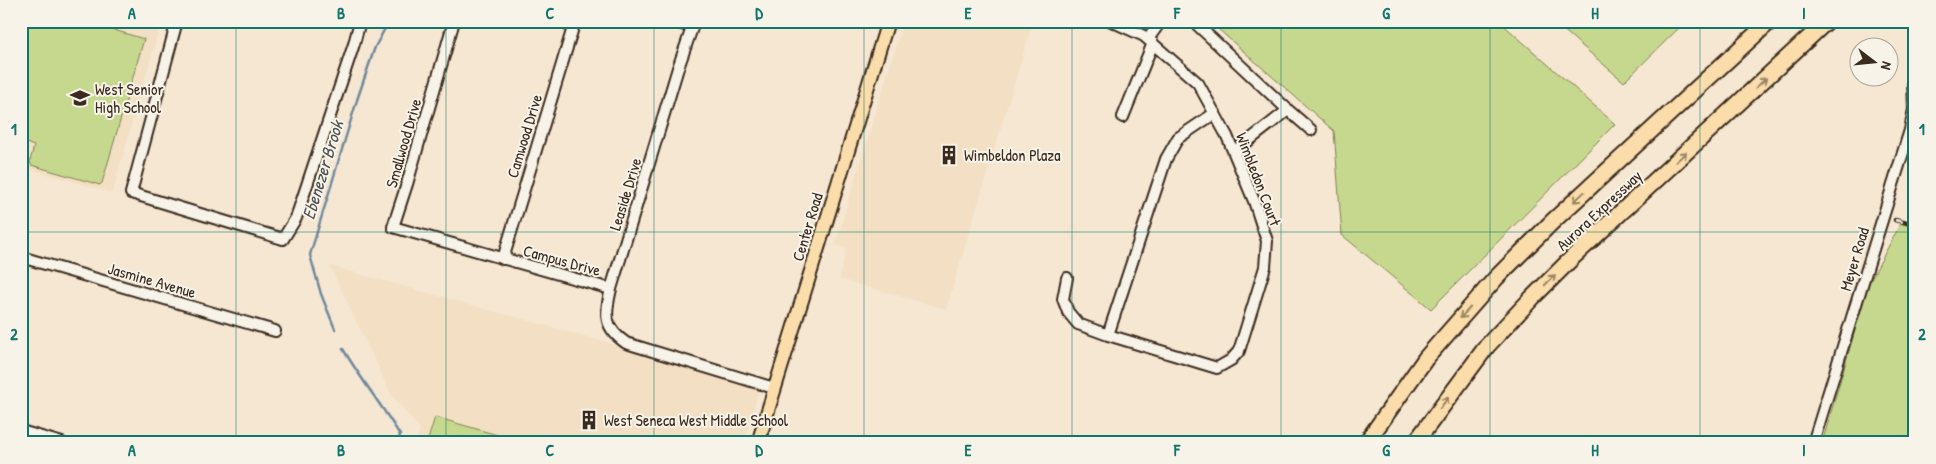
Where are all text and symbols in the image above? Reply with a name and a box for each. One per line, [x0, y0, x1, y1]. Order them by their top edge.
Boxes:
text: A [128, 2, 136, 24]
text: B [337, 2, 345, 24]
text: C [546, 2, 555, 24]
text: D [755, 2, 763, 24]
text: E [964, 2, 972, 24]
text: F [1173, 2, 1181, 24]
text: G [1382, 2, 1390, 24]
text: H [1591, 2, 1599, 24]
text: I [1802, 2, 1806, 24]
north arrow [1848, 38, 1898, 88]
text: N [1877, 60, 1897, 72]
one-way arrow [1755, 77, 1768, 89]
place label: West Senior High School [95, 78, 164, 118]
school or university icon: West Senior High School [69, 87, 91, 109]
street label: Camwood Drive [501, 91, 547, 180]
street label: Smallwood Drive [380, 95, 426, 190]
water label: Ebenezer Brook [296, 116, 350, 222]
text: 1 [11, 118, 17, 140]
text: 1 [1919, 118, 1925, 140]
street label: Wimbledon Court [1231, 129, 1287, 229]
building icon: Wimbeldon Plaza [938, 144, 960, 166]
place label: Wimbeldon Plaza [964, 144, 1060, 166]
one-way arrow [1675, 151, 1688, 163]
street label: Leaside Drive [604, 154, 647, 233]
street label: Aurora Expressway [1552, 165, 1647, 255]
street label: Center Road [786, 190, 828, 264]
one-way arrow [1573, 191, 1585, 203]
street label: Meyer Road [1834, 225, 1874, 293]
street label: Campus Drive [521, 239, 604, 281]
street label: Jasmine Avenue [105, 257, 199, 303]
one-way arrow [1543, 274, 1556, 286]
one-way arrow [1459, 306, 1471, 319]
text: 2 [10, 323, 18, 345]
text: 2 [1918, 323, 1926, 345]
one-way arrow [1439, 396, 1449, 410]
building icon: West Seneca West Middle School [578, 409, 600, 431]
place label: West Seneca West Middle School [604, 409, 789, 431]
text: A [128, 439, 136, 461]
text: B [337, 439, 345, 461]
text: C [546, 439, 555, 461]
text: D [755, 439, 763, 461]
text: E [964, 439, 972, 461]
text: F [1173, 439, 1181, 461]
text: G [1382, 439, 1390, 461]
text: H [1591, 439, 1599, 461]
text: I [1802, 439, 1806, 461]

